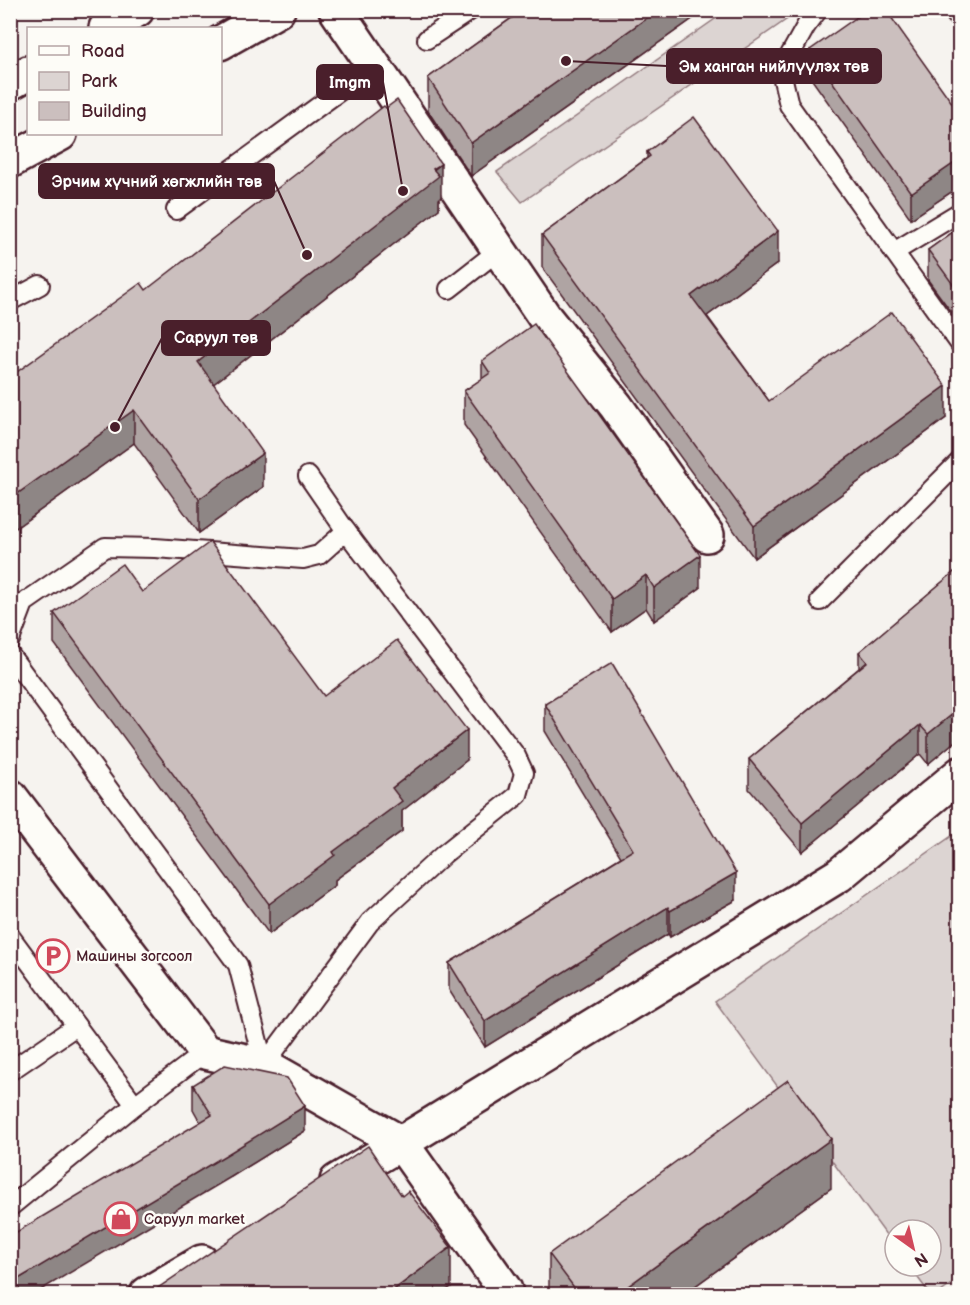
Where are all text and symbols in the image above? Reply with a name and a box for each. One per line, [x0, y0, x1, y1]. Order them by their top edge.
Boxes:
legend [27, 27, 222, 135]
text: Road [81, 41, 125, 62]
callout: Эм ханган нийлүүлэх төв [667, 49, 881, 83]
text: Эм ханган нийлүүлэх төв [679, 58, 869, 77]
callout: Imgm [317, 65, 383, 99]
text: Park [81, 71, 117, 92]
text: Imgm [329, 74, 371, 93]
text: Building [81, 101, 147, 122]
callout: Эрчим хүчний хөгжлийн төв [39, 164, 274, 198]
text: Эрчим хүчний хөгжлийн төв [52, 173, 263, 192]
callout: Саруул төв [162, 321, 270, 355]
text: Саруул төв [174, 329, 258, 348]
parking icon: Машины зогсоол [35, 938, 71, 974]
place label: Машины зогсоол [76, 947, 193, 966]
shop icon: Саруул market [103, 1201, 139, 1237]
place label: Саруул market [144, 1210, 245, 1229]
north arrow [883, 1218, 943, 1278]
text: N [910, 1248, 931, 1270]

